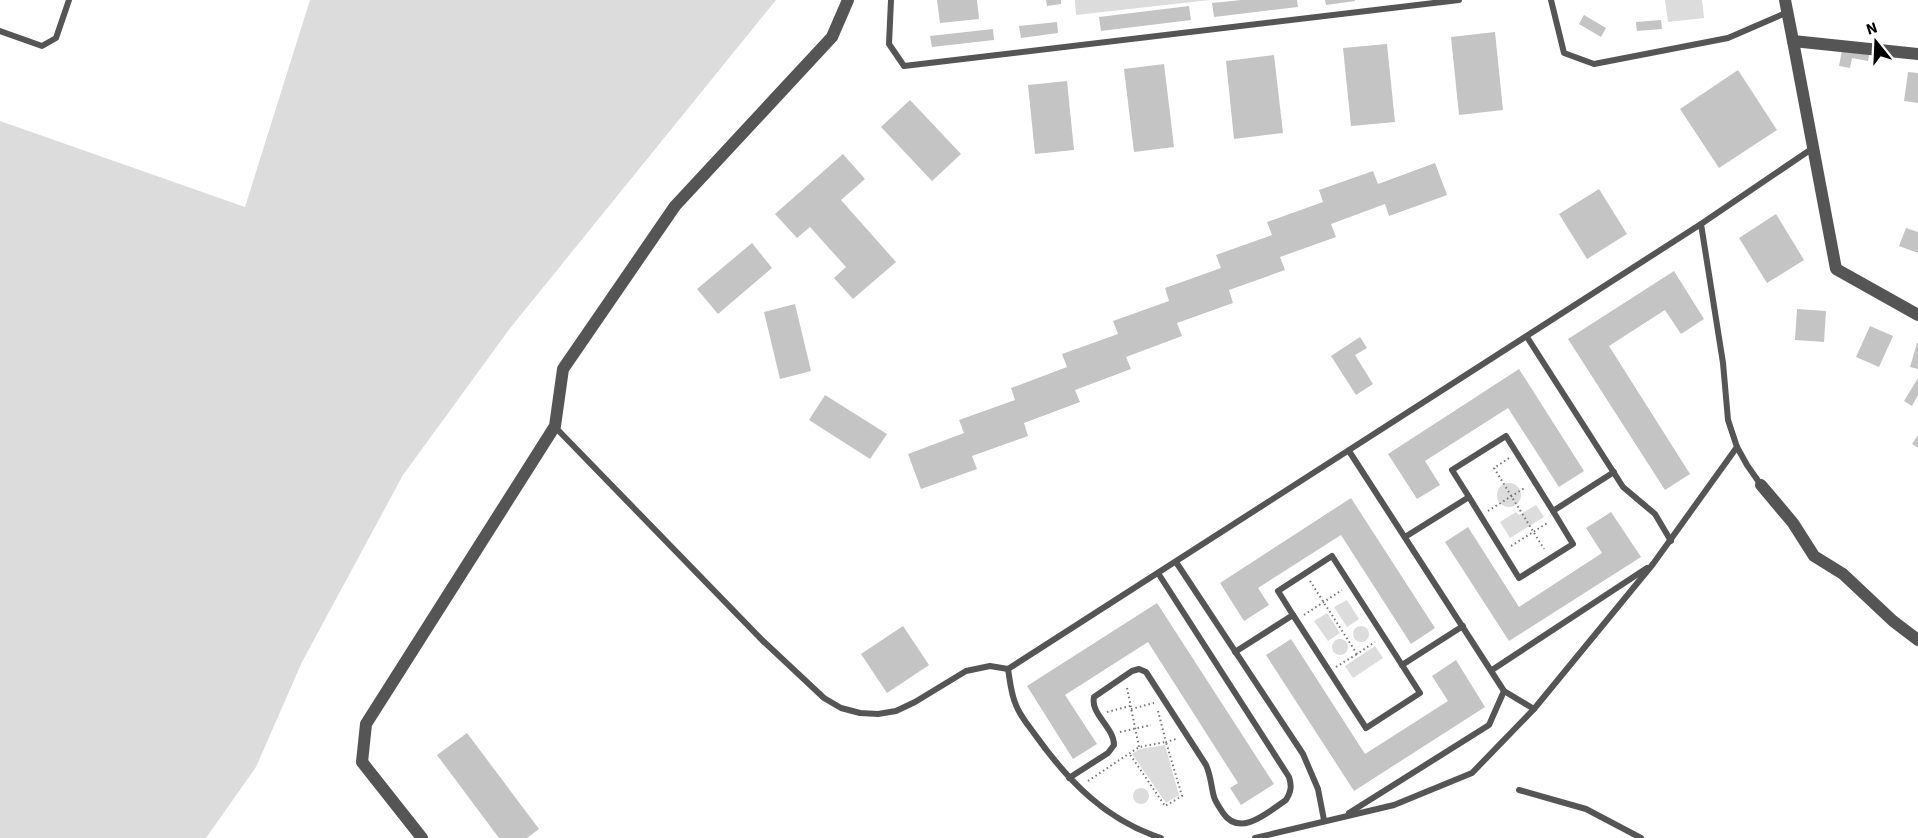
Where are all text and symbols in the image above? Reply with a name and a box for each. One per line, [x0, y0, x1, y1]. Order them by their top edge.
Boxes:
north arrow [1846, 12, 1906, 72]
text: N [1863, 17, 1880, 41]

